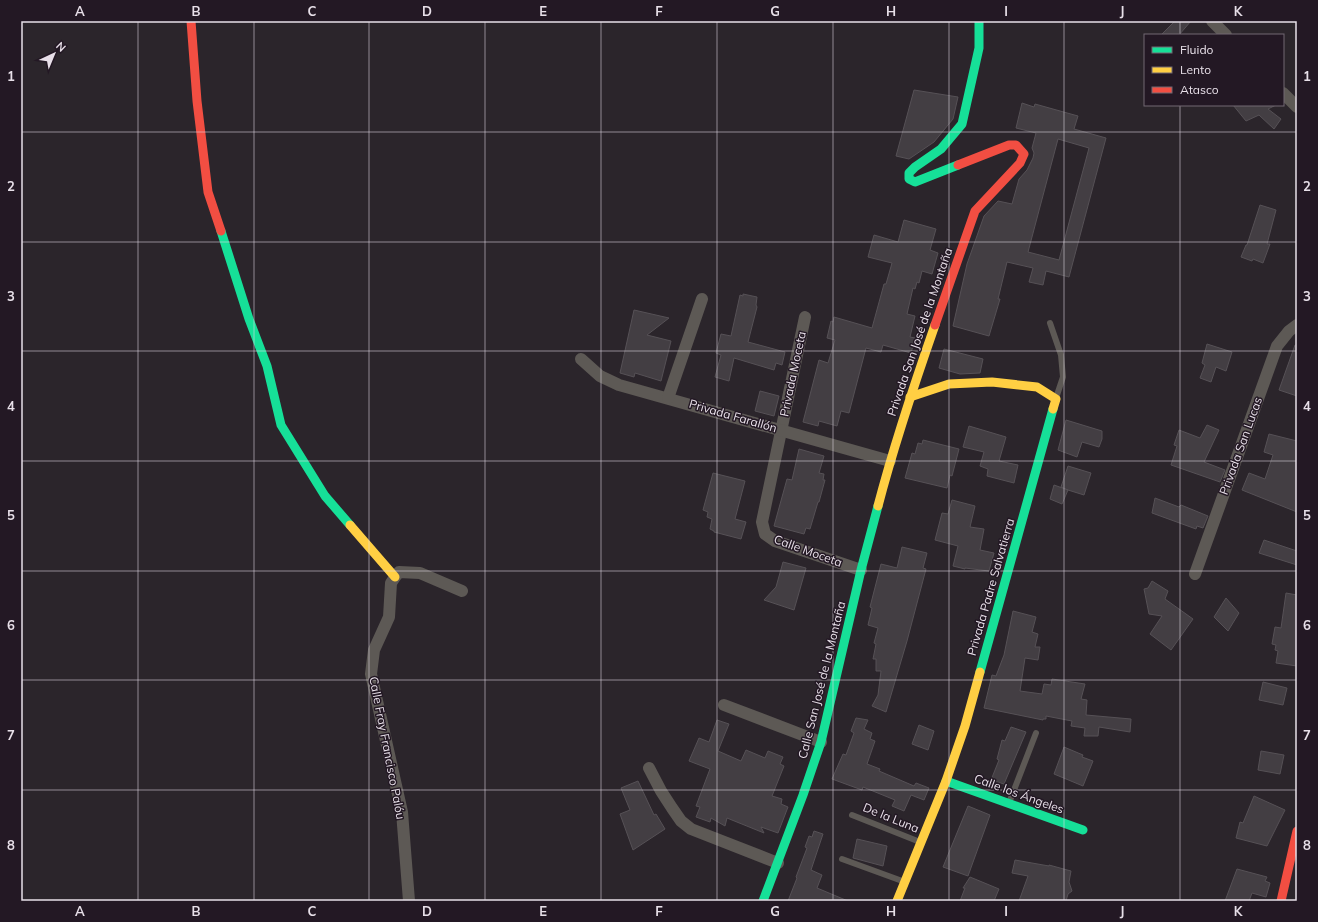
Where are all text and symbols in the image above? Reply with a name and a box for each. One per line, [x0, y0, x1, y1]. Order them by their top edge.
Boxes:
text: A [75, 3, 85, 19]
text: B [192, 3, 201, 19]
text: C [308, 3, 317, 19]
text: D [422, 3, 432, 19]
text: E [539, 3, 547, 19]
text: F [655, 3, 663, 19]
text: G [770, 3, 780, 19]
text: H [886, 3, 896, 19]
text: I [1004, 3, 1008, 19]
text: J [1120, 3, 1124, 19]
text: K [1234, 3, 1244, 19]
north arrow [34, 34, 74, 74]
legend [1144, 34, 1284, 106]
text: N [53, 39, 69, 55]
text: Fluido [1180, 42, 1214, 57]
text: Lento [1180, 62, 1211, 77]
text: 1 [7, 68, 15, 84]
text: 1 [1303, 68, 1311, 84]
text: Atasco [1180, 82, 1219, 97]
text: 2 [7, 178, 15, 194]
text: 2 [1303, 178, 1311, 194]
street label: Privada San José de la Montaña [884, 246, 955, 418]
text: 3 [7, 288, 15, 304]
text: 3 [1303, 288, 1311, 304]
street label: Privada Moceta [776, 330, 809, 418]
street label: Privada San Lucas [1216, 395, 1265, 497]
street label: Privada Farallón [687, 396, 779, 435]
text: 4 [7, 398, 15, 414]
text: 4 [1303, 398, 1311, 414]
text: 5 [7, 507, 15, 523]
text: 5 [1303, 507, 1311, 523]
street label: Privada Padre Salvatierra [964, 516, 1017, 657]
street label: Calle Moceta [772, 531, 844, 570]
street label: Calle San José de la Montaña [795, 600, 848, 760]
text: 6 [7, 617, 15, 633]
text: 6 [1303, 617, 1311, 633]
street label: Calle Fray Francisco Palóu [366, 675, 409, 821]
text: 7 [7, 727, 15, 743]
text: 7 [1303, 727, 1311, 743]
street label: Calle los Ángeles [972, 770, 1066, 817]
street label: De la Luna [861, 799, 922, 836]
text: 8 [7, 837, 15, 853]
text: 8 [1303, 837, 1311, 853]
text: A [75, 903, 85, 919]
text: B [192, 903, 201, 919]
text: C [308, 903, 317, 919]
text: D [422, 903, 432, 919]
text: E [539, 903, 547, 919]
text: F [655, 903, 663, 919]
text: G [770, 903, 780, 919]
text: H [886, 903, 896, 919]
text: I [1004, 903, 1008, 919]
text: J [1120, 903, 1124, 919]
text: K [1234, 903, 1244, 919]

